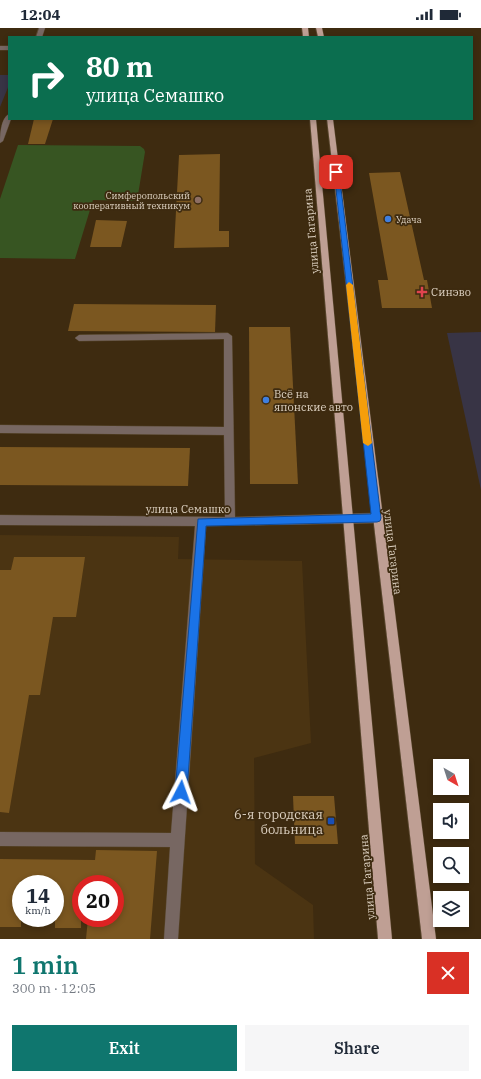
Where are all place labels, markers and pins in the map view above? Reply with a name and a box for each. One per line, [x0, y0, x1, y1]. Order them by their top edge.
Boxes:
pin [319, 155, 353, 189]
place label: Симферопольский кооперативный техникум [73, 190, 190, 211]
marker: Симферопольский кооперативный техникум [193, 195, 203, 205]
marker: Удача [383, 214, 393, 224]
place label: Удача [396, 214, 422, 225]
place label: Синэво [431, 285, 471, 299]
marker: Синэво [416, 286, 428, 298]
place label: Всё на японские авто [274, 387, 353, 414]
marker: Всё на японские авто [261, 395, 271, 405]
place label: 6-я городская больница [234, 806, 323, 838]
marker: 6-я городская больница [326, 816, 336, 826]

